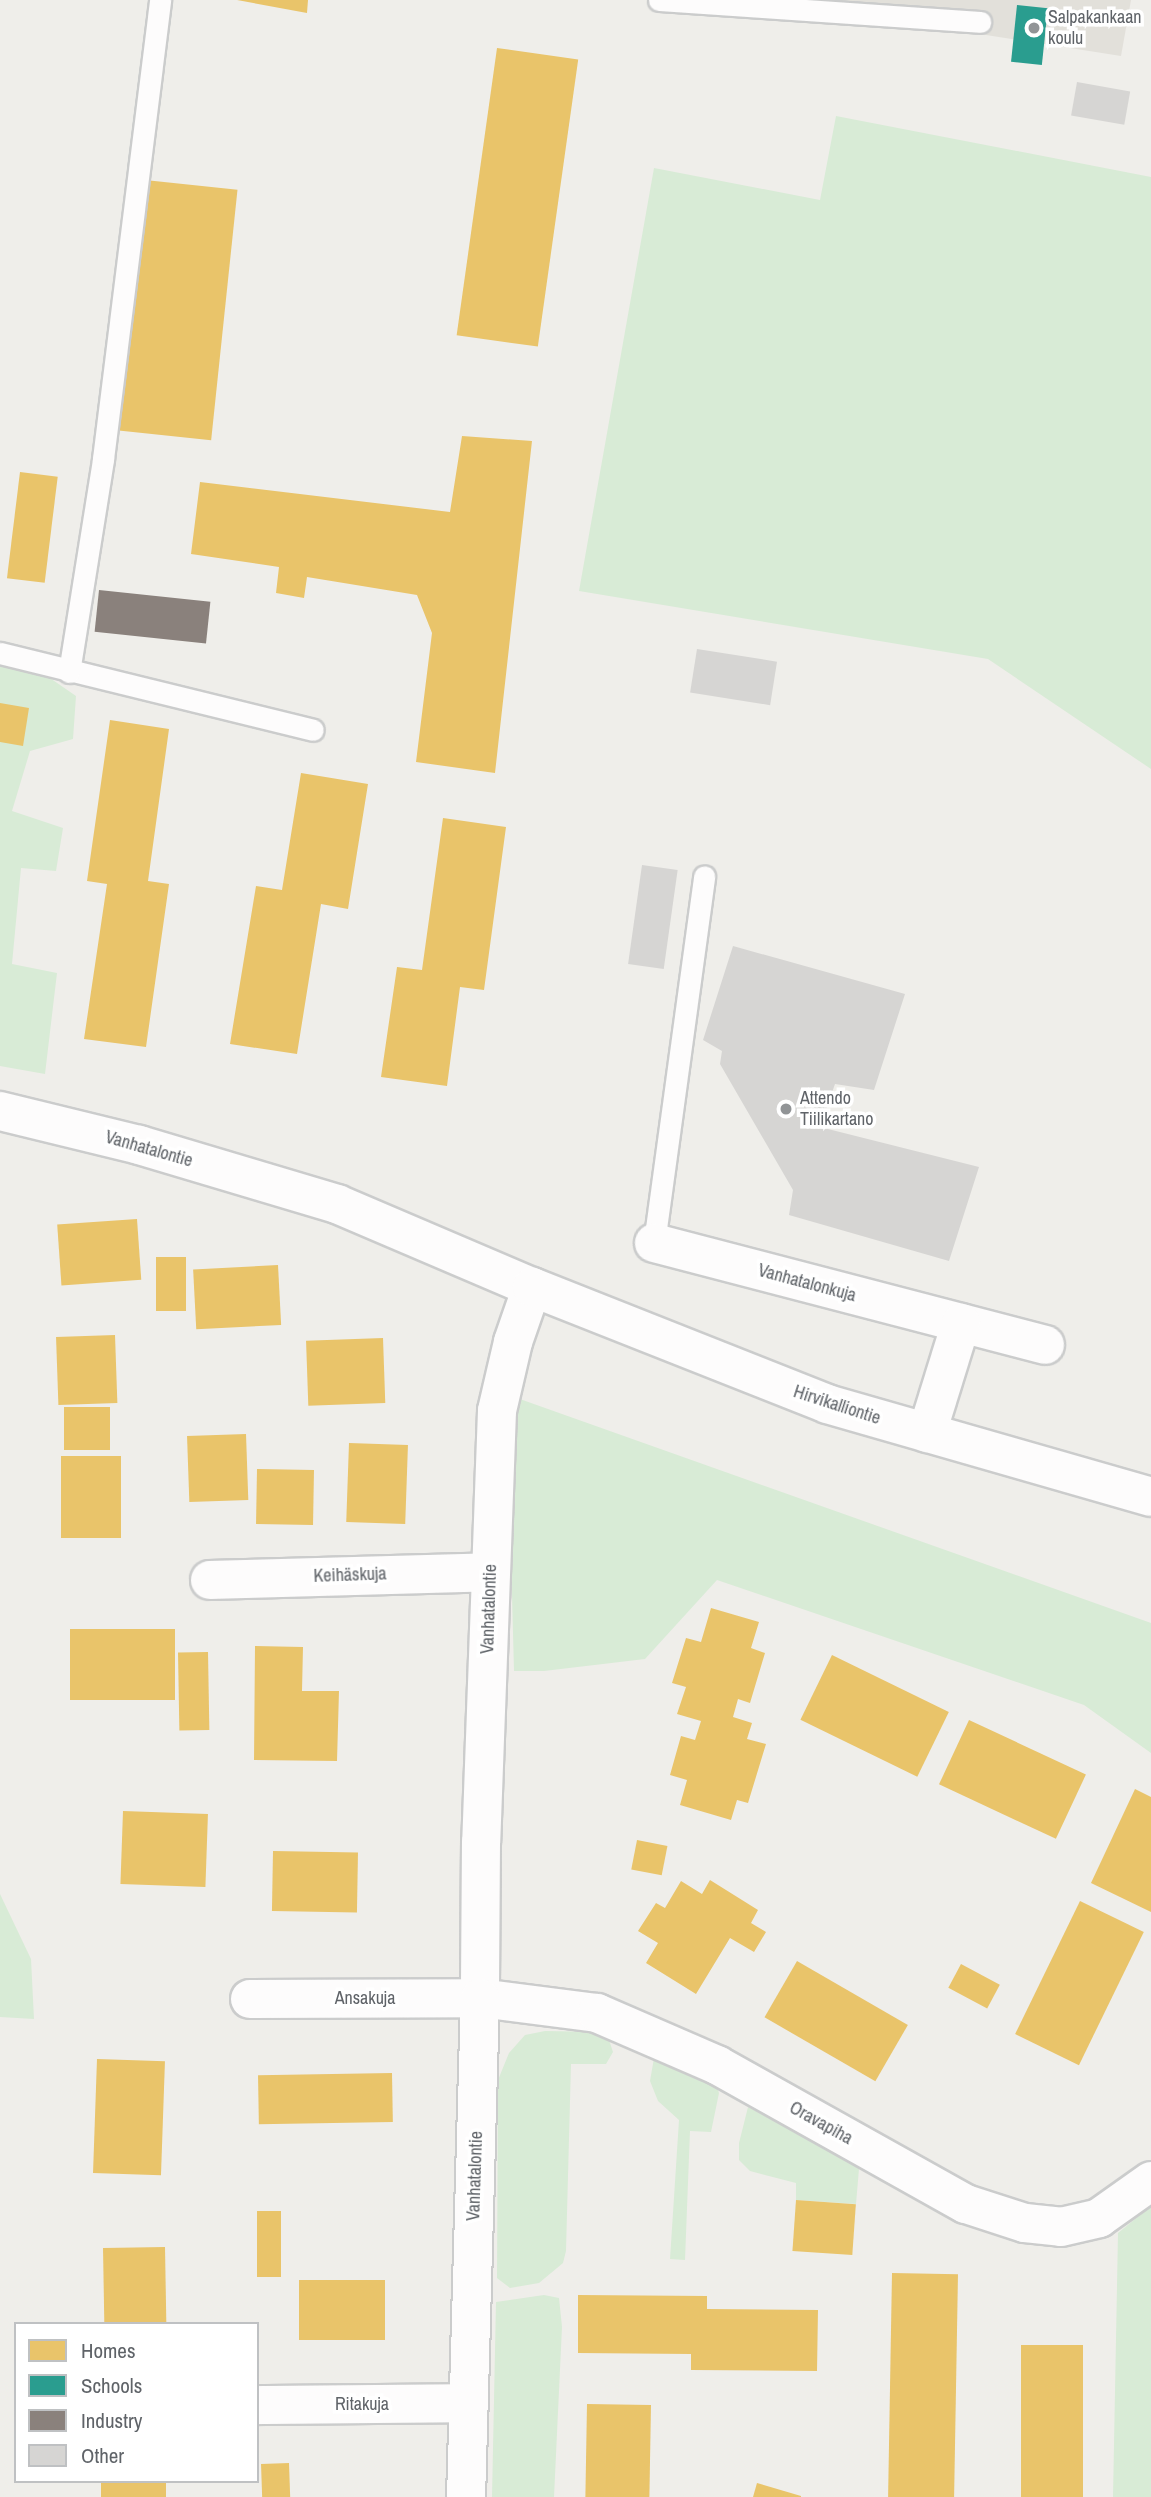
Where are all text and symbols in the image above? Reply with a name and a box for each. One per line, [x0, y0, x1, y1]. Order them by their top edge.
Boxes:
place label: Salpakankaan koulu [1048, 7, 1142, 50]
marker: Salpakankaan koulu [1026, 20, 1042, 36]
place label: Attendo Tiilikartano [800, 1088, 874, 1130]
marker: Attendo Tiilikartano [778, 1101, 794, 1117]
street label: Vanhatalontie [103, 1126, 195, 1172]
street label: Vanhatalonkuja [756, 1260, 858, 1306]
street label: Hirvikalliontie [791, 1381, 883, 1429]
street label: Keihäskuja [313, 1563, 387, 1587]
street label: Vanhatalontie [477, 1564, 501, 1654]
street label: Ansakuja [335, 1987, 395, 2009]
street label: Oravapiha [786, 2097, 856, 2149]
street label: Vanhatalontie [463, 2131, 487, 2221]
legend [14, 2322, 259, 2483]
text: Homes [81, 2336, 136, 2365]
text: Schools [81, 2371, 142, 2400]
street label: Ritakuja [335, 2393, 389, 2415]
text: Industry [81, 2406, 142, 2435]
text: Other [81, 2441, 124, 2470]

